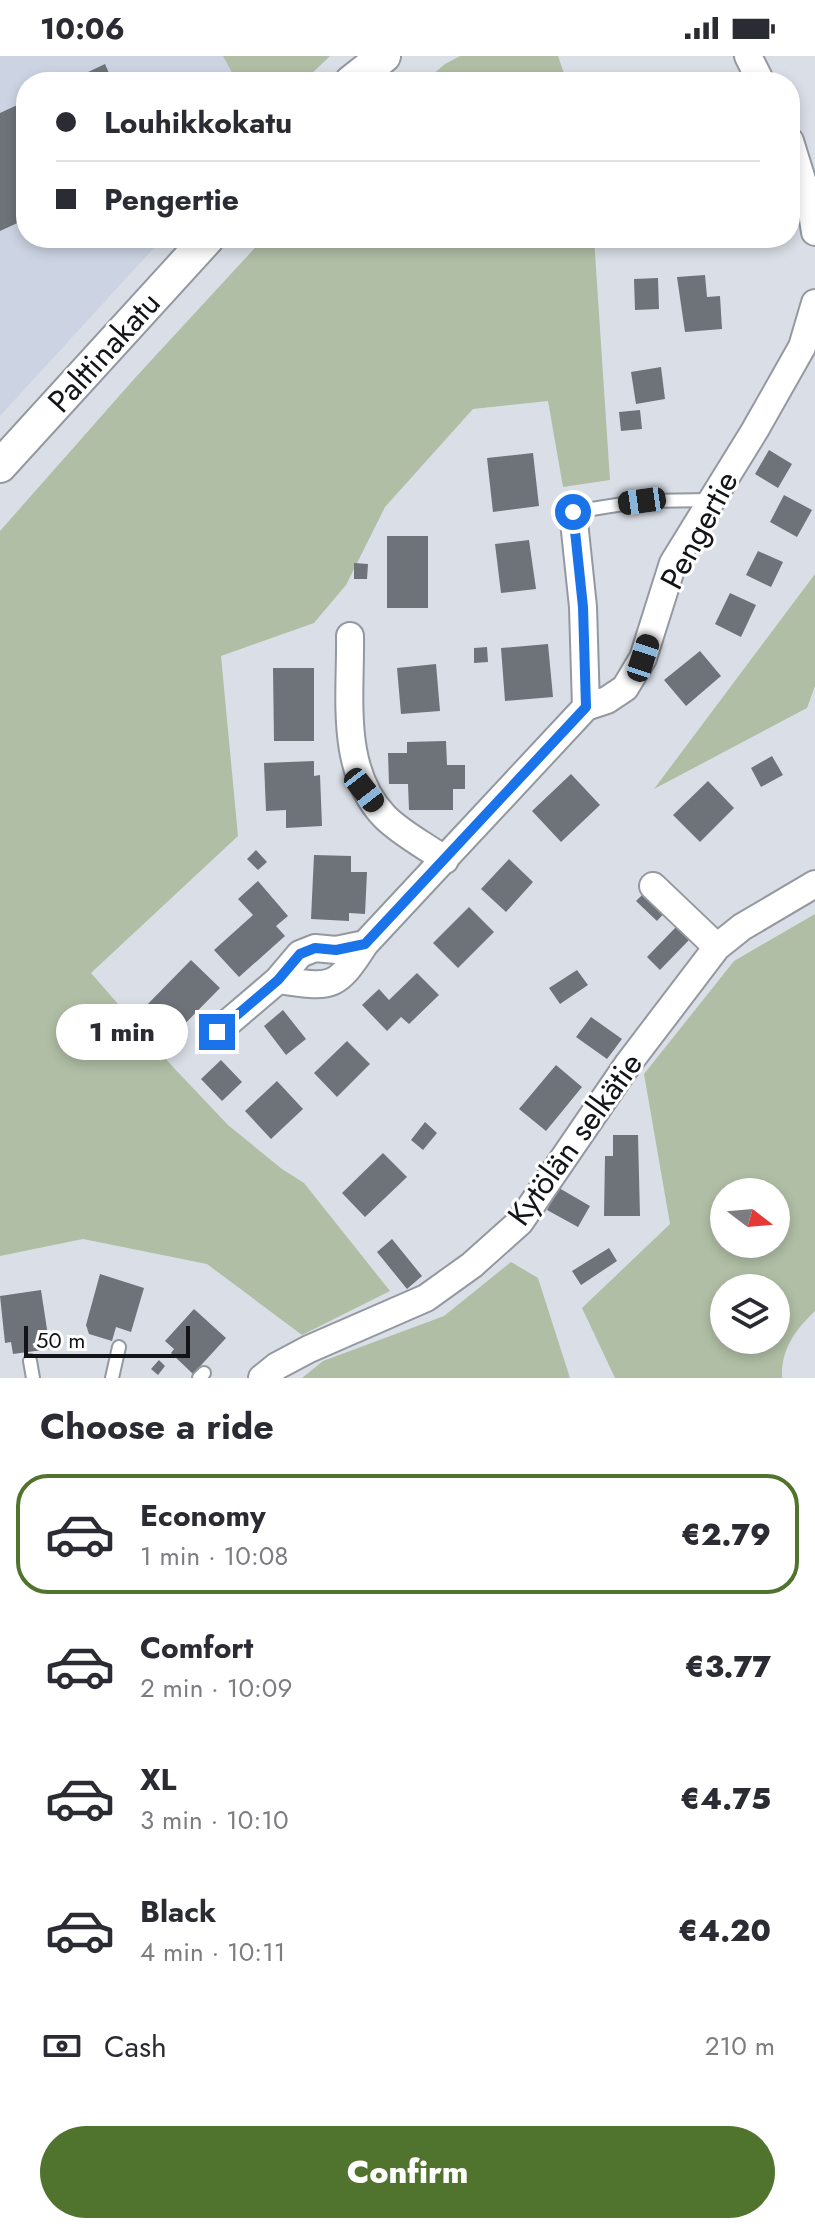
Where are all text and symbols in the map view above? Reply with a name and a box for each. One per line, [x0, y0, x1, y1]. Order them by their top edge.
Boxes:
text: 10:06 [40, 7, 125, 50]
text: Louhikkokatu [104, 101, 292, 144]
text: Pengertie [104, 178, 239, 221]
street label: Palttinakatu [37, 281, 171, 423]
street label: Pengertie [649, 463, 749, 597]
car [617, 486, 667, 516]
route start [555, 494, 591, 530]
car [624, 631, 662, 685]
car [340, 764, 388, 816]
callout: 1 min [57, 1004, 189, 1060]
text: 1 min [89, 1013, 155, 1051]
route end [199, 1014, 235, 1050]
street label: Kytölän selkätie [496, 1043, 654, 1235]
north arrow [710, 1178, 790, 1258]
map controls [710, 1178, 790, 1354]
button: layers [710, 1274, 790, 1354]
scale bar [24, 1322, 190, 1358]
text: 50 m [36, 1324, 85, 1356]
text: Choose a ride [40, 1400, 274, 1452]
text: Economy [140, 1494, 266, 1537]
icon: car [44, 1498, 116, 1570]
text: €2.79 [681, 1513, 771, 1556]
text: 1 min · 10:08 [140, 1537, 289, 1575]
text: Comfort [140, 1626, 253, 1669]
icon: car [44, 1630, 116, 1702]
text: €3.77 [684, 1645, 771, 1688]
text: 2 min · 10:09 [140, 1669, 292, 1707]
text: XL [140, 1758, 176, 1801]
icon: car [44, 1762, 116, 1834]
text: €4.75 [680, 1777, 771, 1820]
text: 3 min · 10:10 [140, 1801, 289, 1839]
text: Black [140, 1890, 216, 1933]
icon: car [44, 1894, 116, 1966]
text: €4.20 [678, 1909, 771, 1952]
text: 4 min · 10:11 [140, 1933, 286, 1971]
icon: cash [40, 2024, 84, 2068]
text: Cash [104, 2025, 167, 2068]
text: 210 m [705, 2027, 775, 2065]
button: Confirm [40, 2126, 775, 2218]

